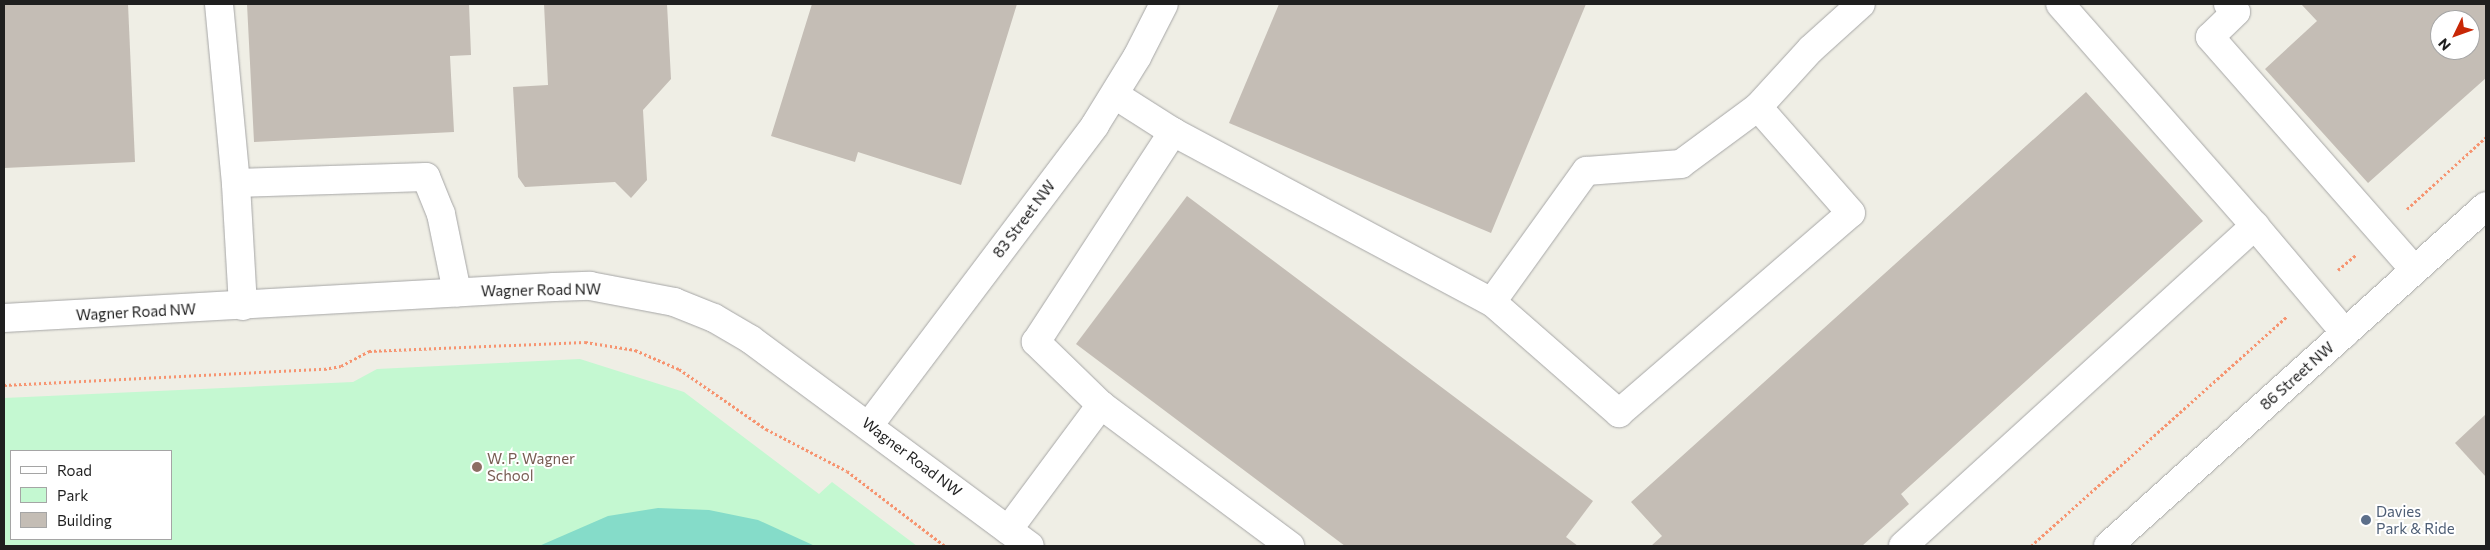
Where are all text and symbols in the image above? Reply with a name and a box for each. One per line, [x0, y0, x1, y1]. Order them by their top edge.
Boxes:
north arrow [2430, 10, 2480, 60]
text: N [2434, 35, 2454, 54]
street label: 83 Street NW [989, 177, 1059, 261]
street label: Wagner Road NW [481, 280, 601, 300]
street label: Wagner Road NW [75, 300, 197, 324]
street label: 86 Street NW [2256, 338, 2338, 414]
street label: Wagner Road NW [859, 414, 965, 500]
place label: W. P. Wagner School [487, 449, 575, 484]
legend [10, 450, 172, 540]
text: Road [57, 461, 92, 479]
marker: W. P. Wagner School [471, 461, 483, 473]
text: Park [57, 486, 88, 504]
place label: Davies Park & Ride [2376, 502, 2455, 537]
text: Building [57, 511, 112, 529]
marker: Davies Park & Ride [2360, 514, 2372, 526]

